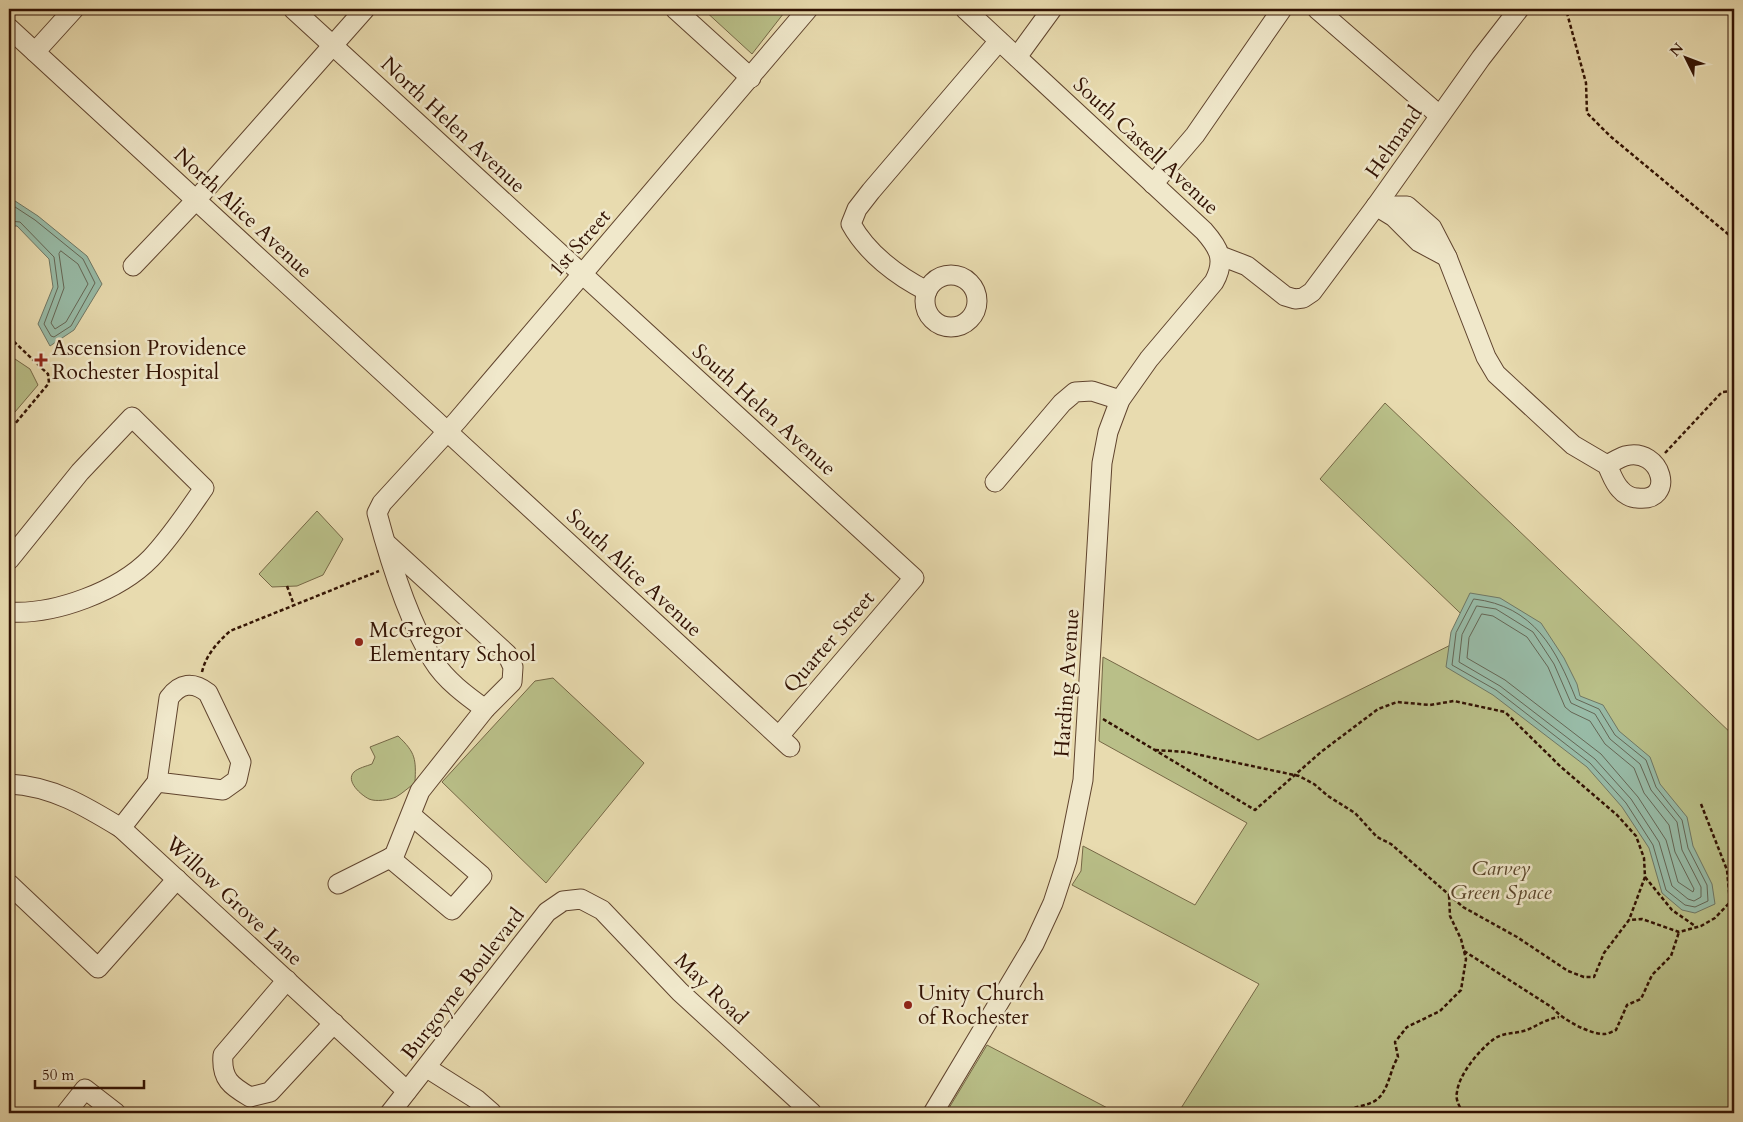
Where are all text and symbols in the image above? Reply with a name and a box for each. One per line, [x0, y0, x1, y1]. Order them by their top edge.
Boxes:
north arrow [1660, 32, 1710, 82]
text: N [1666, 39, 1688, 61]
street label: North Helen Avenue [374, 50, 532, 200]
street label: South Castell Avenue [1067, 71, 1225, 221]
street label: Helmand [1358, 100, 1430, 184]
street label: North Alice Avenue [167, 141, 319, 285]
street label: 1st Street [543, 203, 618, 283]
place label: Ascension Providence Rochester Hospital [52, 334, 247, 387]
street label: South Helen Avenue [686, 337, 842, 483]
marker: Ascension Providence Rochester Hospital [34, 353, 48, 367]
street label: South Alice Avenue [560, 502, 708, 644]
street label: Quarter Street [777, 585, 882, 699]
street label: Harding Avenue [1047, 608, 1087, 758]
place label: McGregor Elementary School [369, 616, 536, 669]
marker: McGregor Elementary School [353, 636, 365, 648]
street label: Willow Grove Lane [158, 829, 309, 972]
park label: Carvey Green Space [1450, 854, 1553, 907]
street label: Burgoyne Boulevard [395, 902, 531, 1066]
street label: May Road [668, 947, 754, 1031]
place label: Unity Church of Rochester [918, 979, 1045, 1032]
marker: Unity Church of Rochester [902, 999, 914, 1011]
scale bar [35, 1057, 144, 1089]
text: 50 m [42, 1065, 74, 1085]

